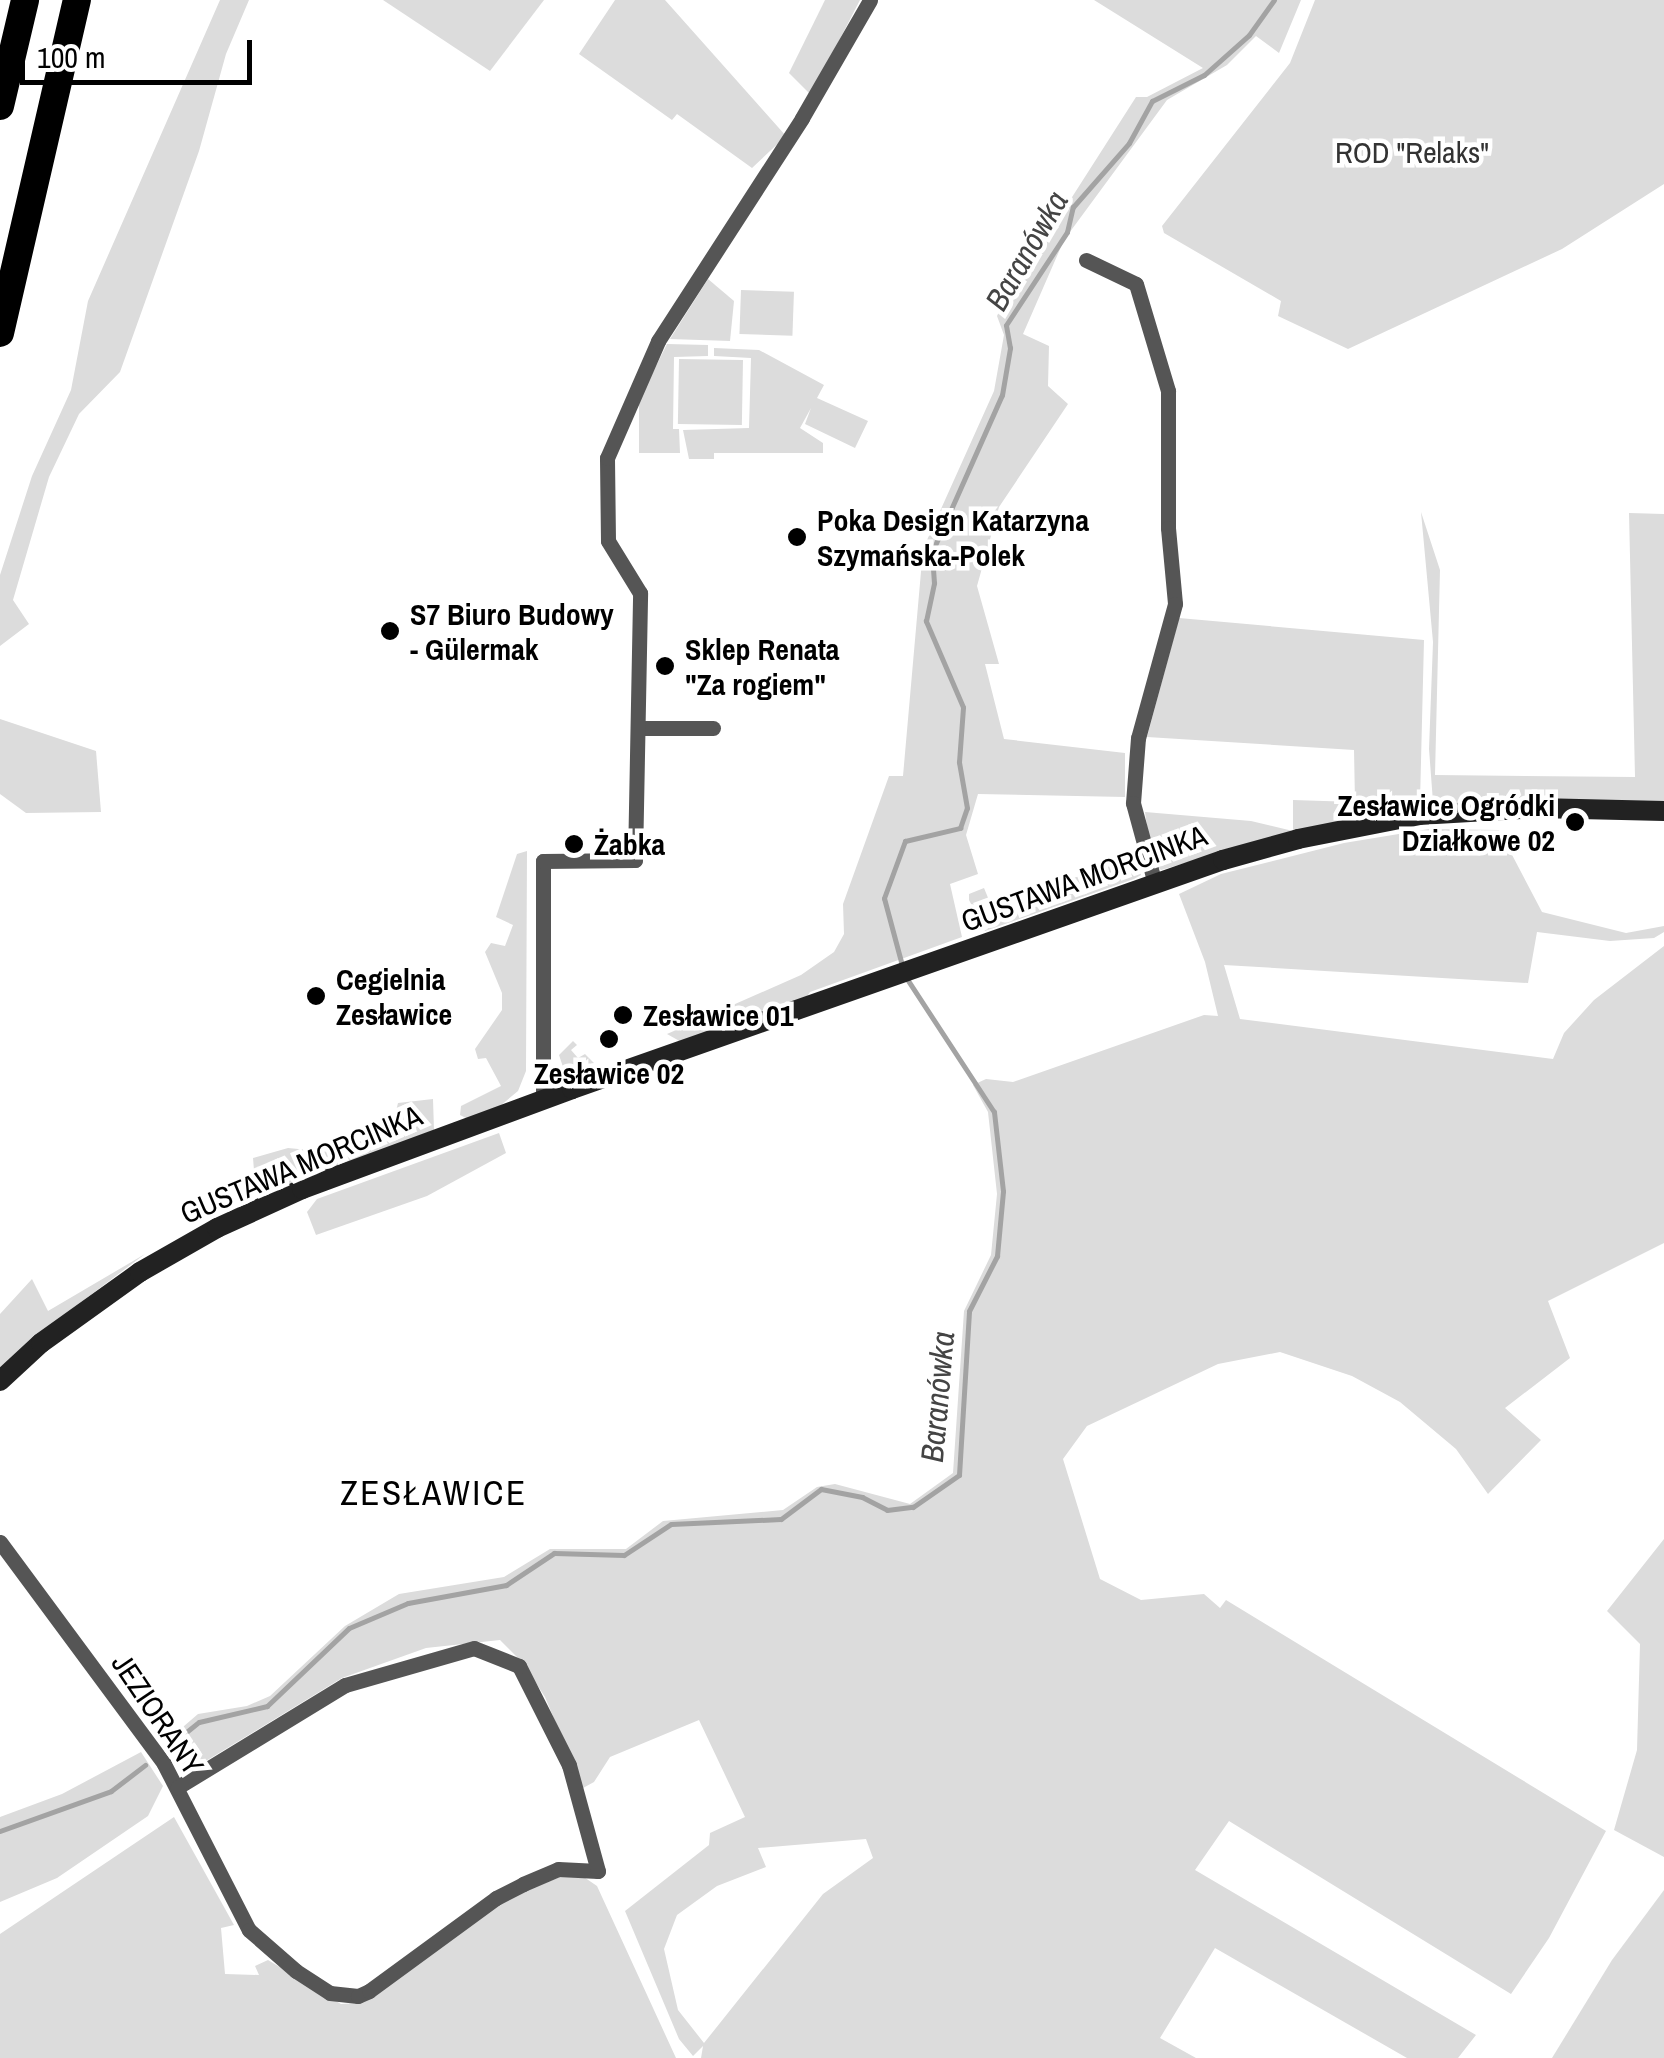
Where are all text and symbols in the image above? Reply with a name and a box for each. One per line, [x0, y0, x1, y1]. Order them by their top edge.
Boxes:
scale bar [25, 20, 258, 82]
text: 100 m [37, 37, 105, 77]
park label: ROD "Relaks" [1335, 134, 1489, 170]
water label: Baranówka [978, 185, 1076, 317]
place label: Poka Design Katarzyna Szymańska-Polek [817, 502, 1089, 572]
marker: Poka Design Katarzyna Szymańska-Polek [786, 526, 808, 548]
place label: S7 Biuro Budowy - Gülermak [410, 596, 614, 666]
marker: S7 Biuro Budowy - Gülermak [379, 620, 401, 642]
place label: Sklep Renata "Za rogiem" [685, 631, 839, 702]
marker: Sklep Renata "Za rogiem" [654, 655, 676, 677]
place label: Zesławice Ogródki Działkowe 02 [1338, 787, 1555, 858]
marker: Zesławice Ogródki Działkowe 02 [1564, 811, 1586, 833]
street label: GUSTAWA MORCINKA [956, 817, 1212, 939]
place label: Żabka [594, 826, 665, 862]
marker: Żabka [563, 833, 585, 855]
place label: Cegielnia Zesławice [336, 961, 452, 1032]
marker: Cegielnia Zesławice [305, 985, 327, 1007]
place label: Zesławice 01 [643, 997, 793, 1033]
marker: Zesławice 01 [612, 1004, 634, 1026]
marker: Zesławice 02 [598, 1028, 620, 1050]
place label: Zesławice 02 [534, 1055, 684, 1091]
street label: GUSTAWA MORCINKA [174, 1097, 428, 1231]
water label: Baranówka [913, 1330, 963, 1464]
district label: ZESŁAWICE [340, 1472, 528, 1514]
street label: JEZIORANY [104, 1647, 212, 1781]

